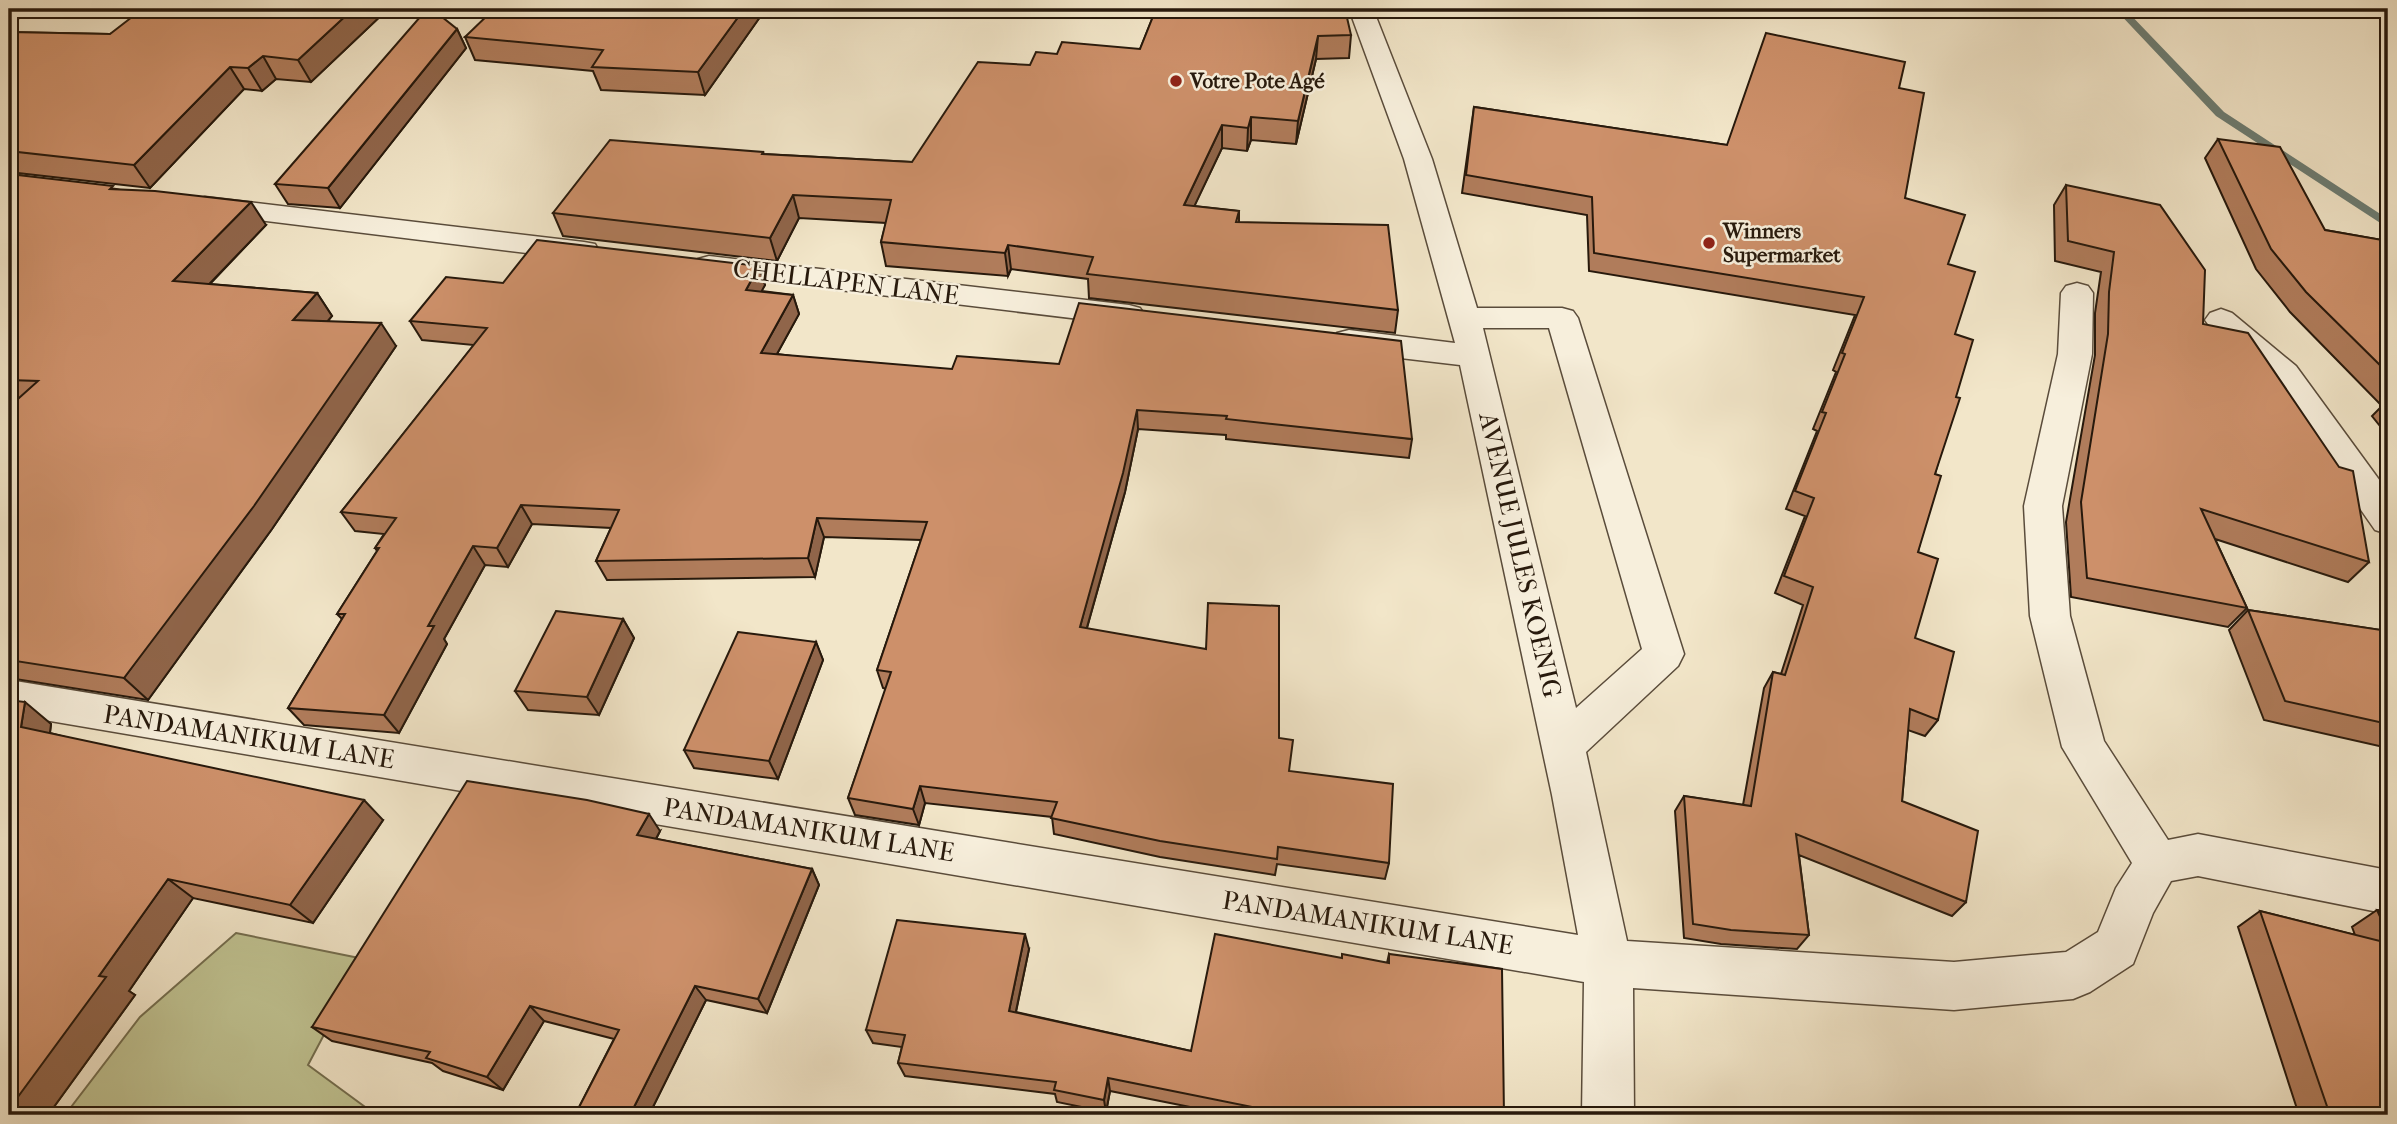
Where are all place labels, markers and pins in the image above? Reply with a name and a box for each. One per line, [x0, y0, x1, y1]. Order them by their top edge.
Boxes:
place label: Votre Pote Agé [1189, 69, 1325, 93]
marker: Votre Pote Agé [1168, 73, 1184, 89]
place label: Winners Supermarket [1722, 219, 1841, 267]
marker: Winners Supermarket [1701, 235, 1717, 251]

